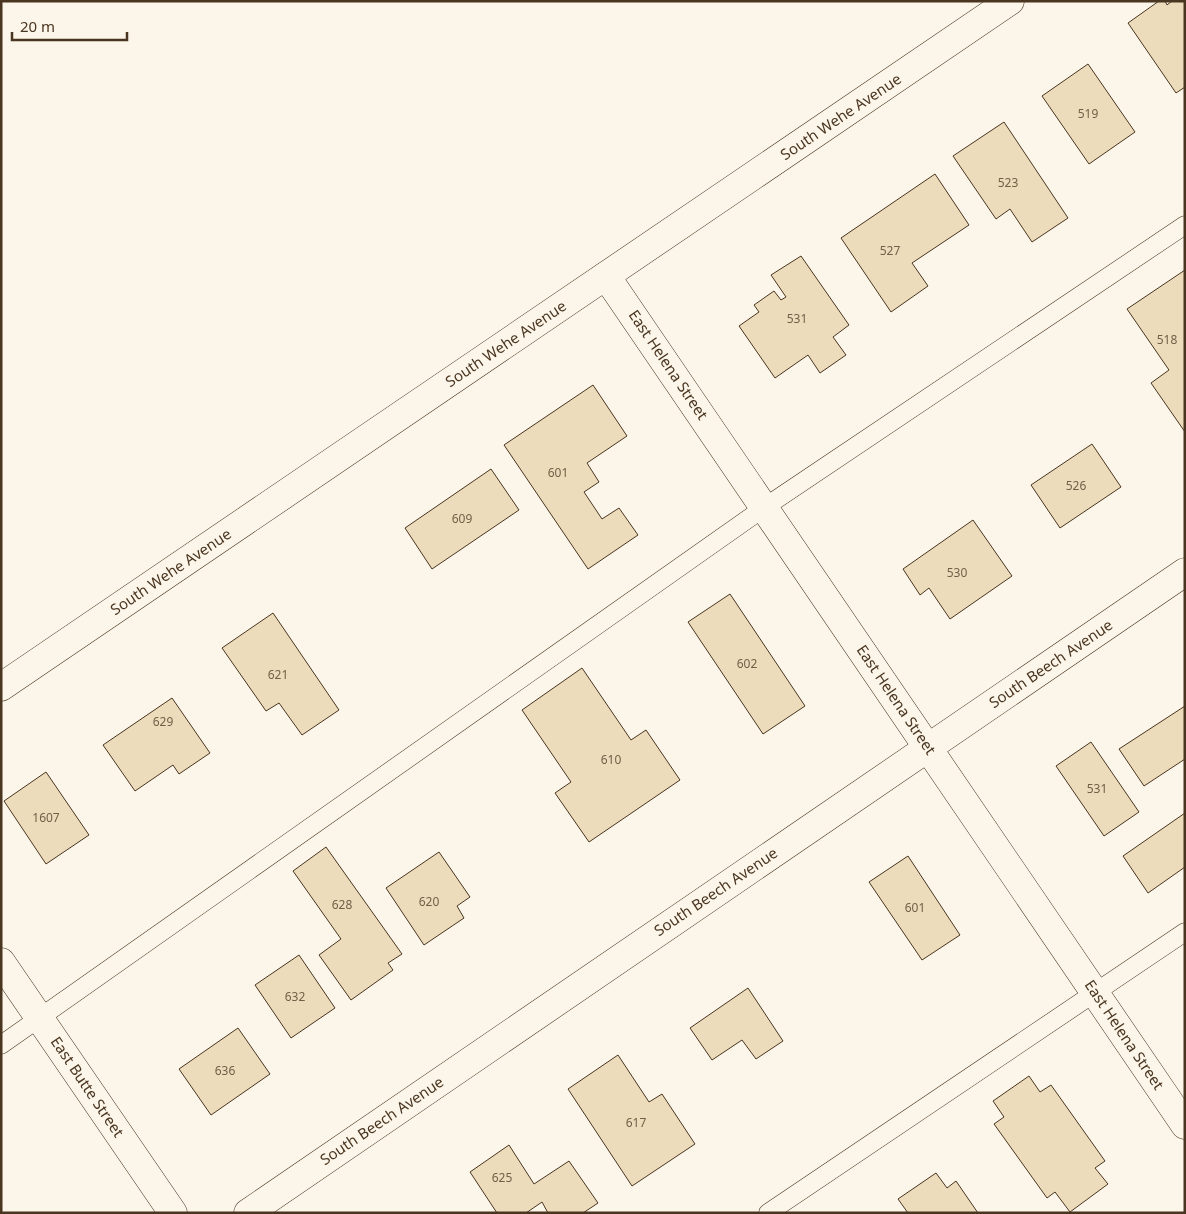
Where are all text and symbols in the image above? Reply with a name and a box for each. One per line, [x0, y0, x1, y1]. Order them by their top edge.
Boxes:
scale bar [12, 10, 128, 42]
text: 20 m [20, 16, 55, 36]
street label: South Wehe Avenue [776, 68, 905, 164]
house number: 519 [1078, 105, 1098, 122]
house number: 523 [998, 174, 1018, 191]
house number: 527 [880, 242, 900, 259]
street label: South Wehe Avenue [441, 295, 570, 391]
street label: East Helena Street [625, 306, 713, 424]
house number: 531 [787, 310, 807, 327]
house number: 518 [1157, 331, 1177, 348]
house number: 601 [548, 464, 568, 481]
house number: 526 [1066, 477, 1086, 494]
house number: 609 [452, 510, 472, 527]
street label: South Wehe Avenue [106, 523, 235, 619]
house number: 530 [947, 564, 967, 581]
street label: South Beech Avenue [985, 614, 1116, 712]
street label: East Helena Street [853, 641, 941, 759]
house number: 602 [737, 655, 757, 672]
house number: 621 [268, 666, 288, 683]
house number: 629 [153, 713, 173, 730]
house number: 610 [601, 751, 621, 768]
house number: 531 [1087, 780, 1107, 797]
house number: 1607 [32, 809, 60, 826]
street label: South Beech Avenue [650, 842, 781, 940]
house number: 620 [419, 893, 439, 910]
house number: 628 [332, 896, 352, 913]
house number: 601 [905, 899, 925, 916]
street label: East Helena Street [1081, 976, 1169, 1094]
house number: 632 [285, 988, 305, 1005]
street label: East Butte Street [47, 1032, 129, 1141]
house number: 636 [215, 1062, 235, 1079]
street label: South Beech Avenue [316, 1071, 447, 1169]
house number: 617 [626, 1114, 646, 1131]
house number: 625 [492, 1169, 512, 1186]

